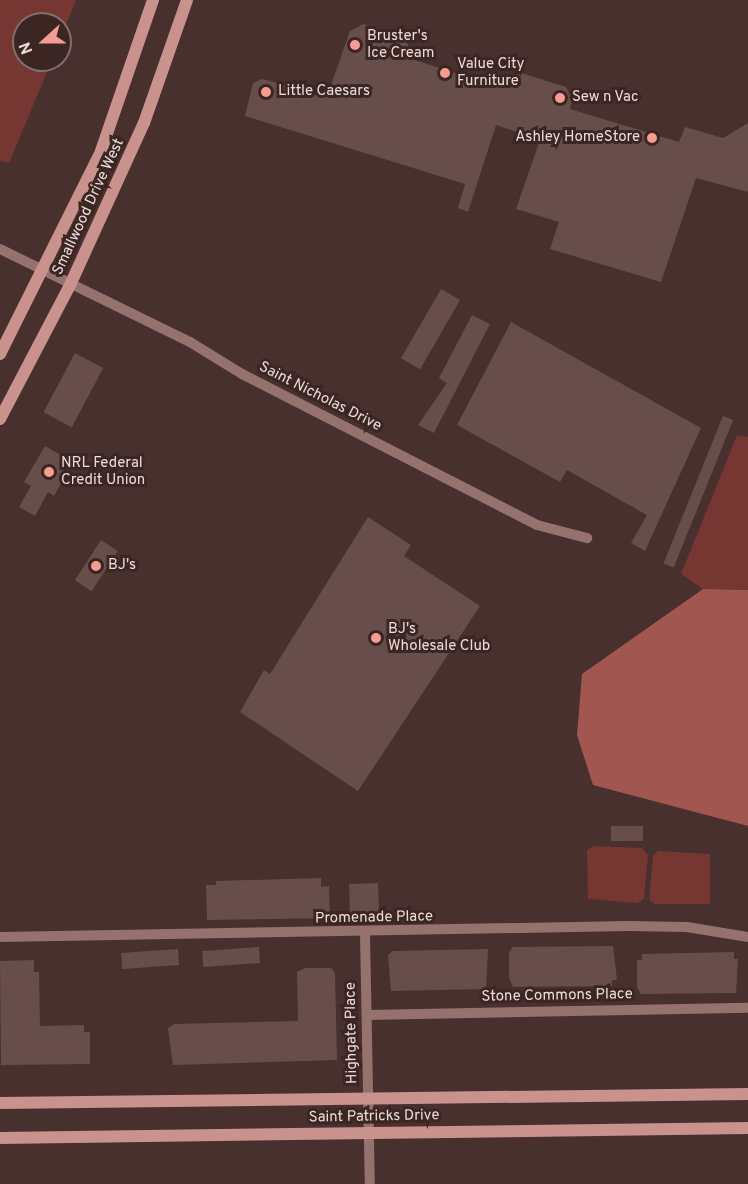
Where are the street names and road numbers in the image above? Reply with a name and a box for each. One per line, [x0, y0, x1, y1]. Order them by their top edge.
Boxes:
street label: Smallwood Drive West [49, 136, 129, 278]
street label: Saint Nicholas Drive [256, 358, 384, 436]
street label: Promenade Place [315, 908, 433, 928]
street label: Highgate Place [342, 982, 362, 1084]
street label: Stone Commons Place [481, 986, 633, 1006]
street label: Saint Patricks Drive [308, 1107, 440, 1127]

